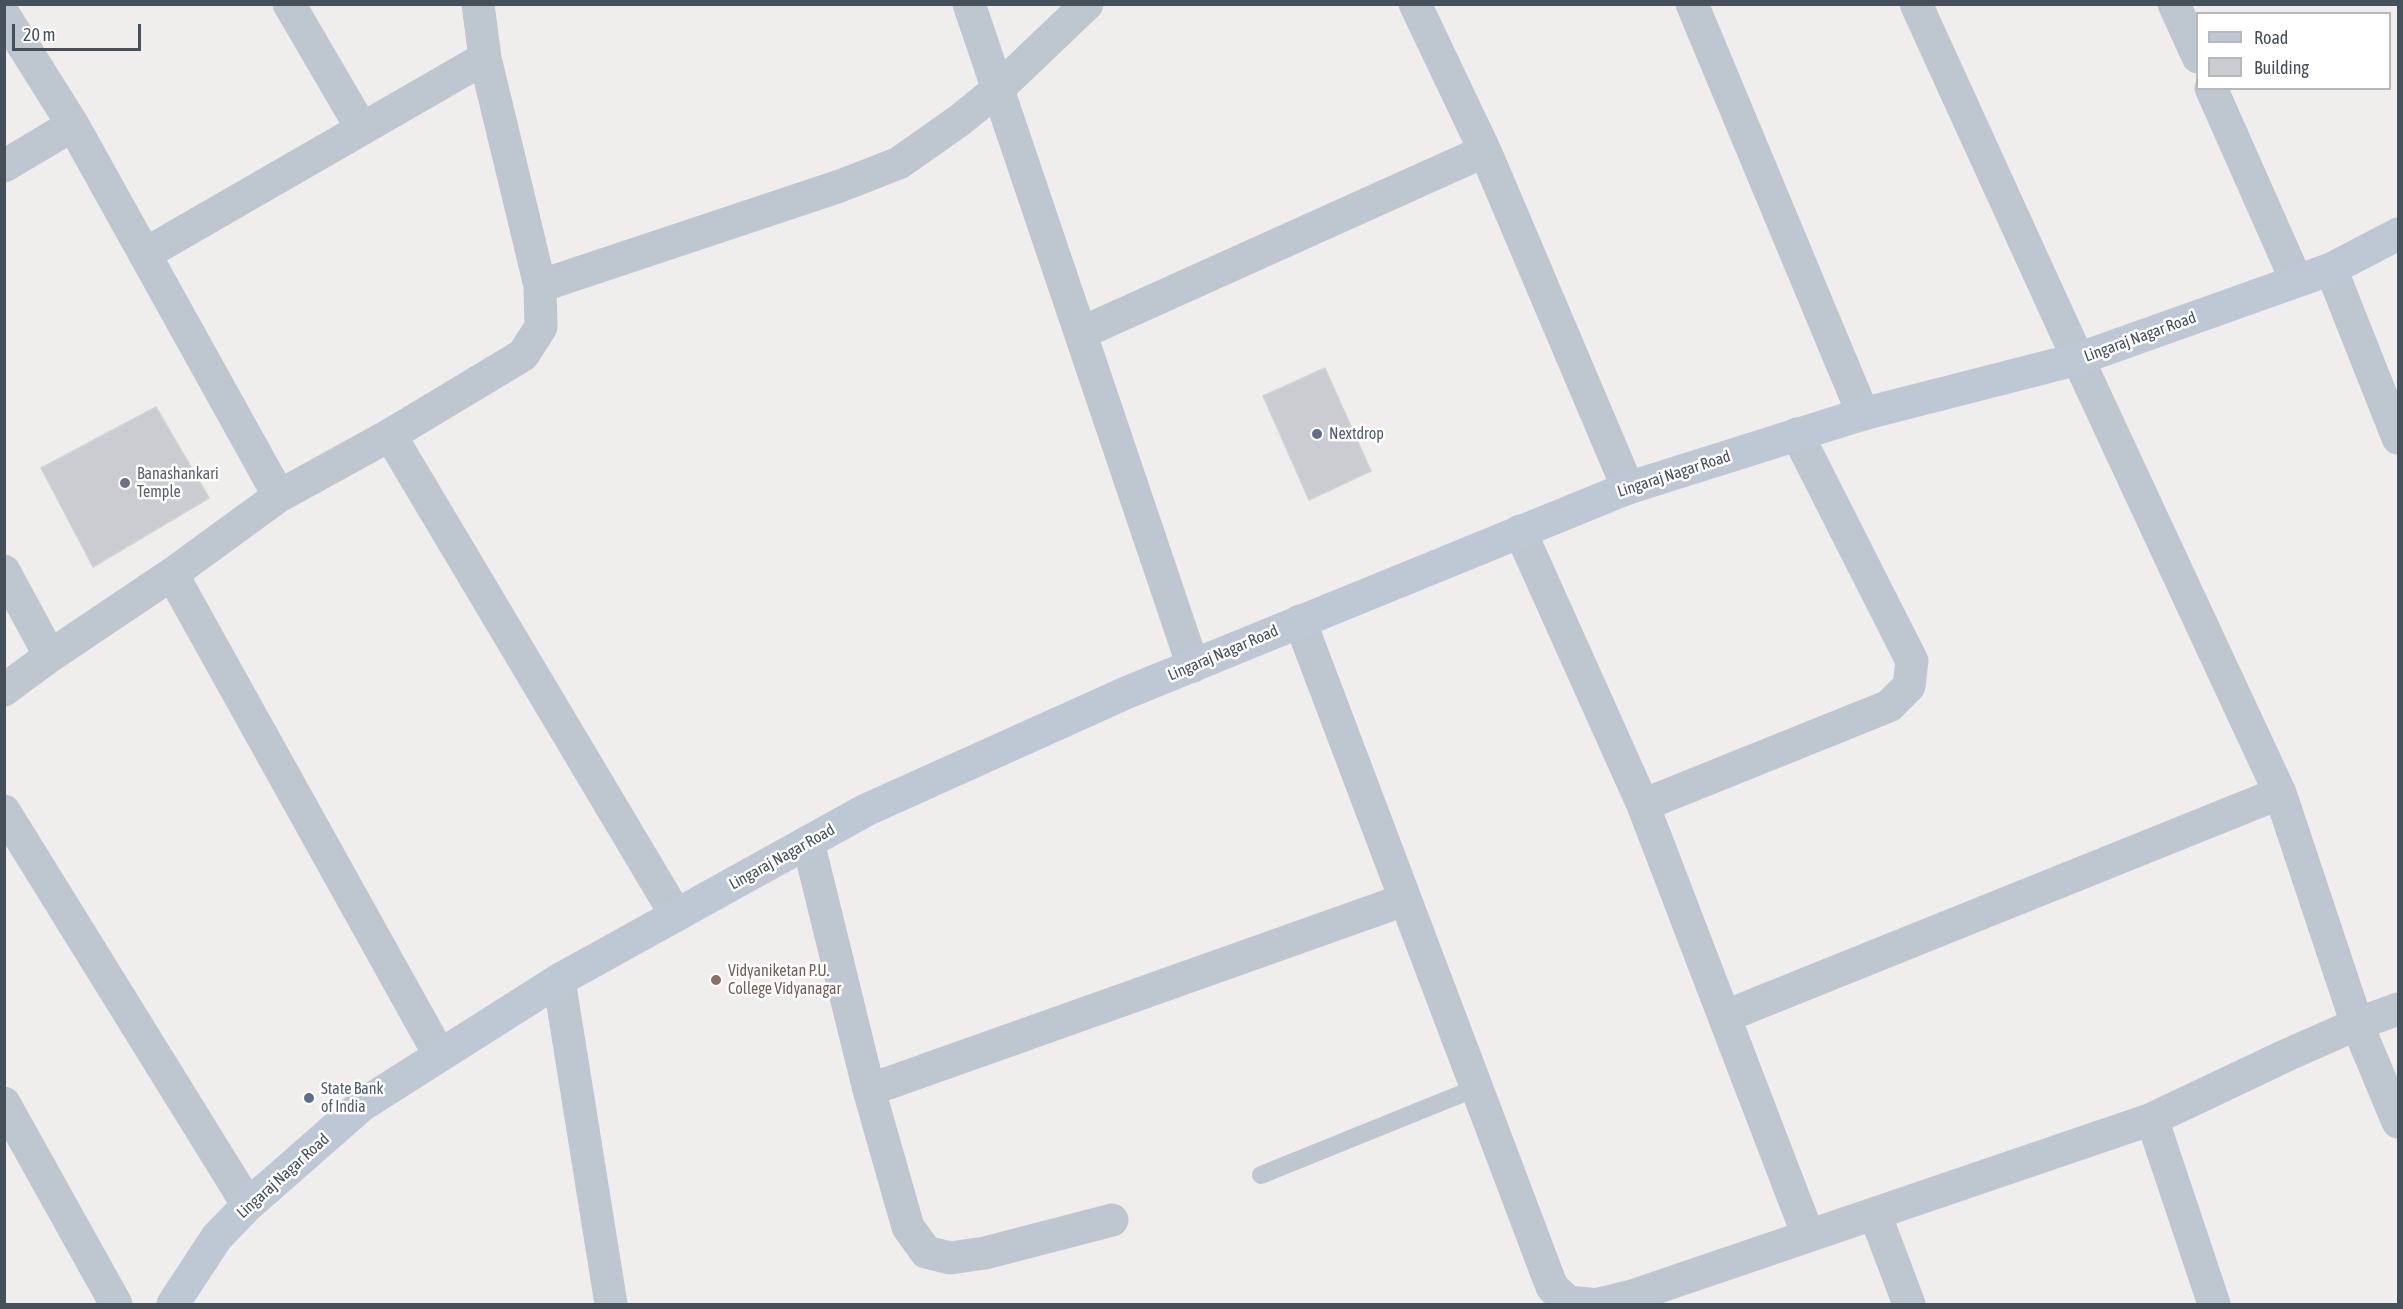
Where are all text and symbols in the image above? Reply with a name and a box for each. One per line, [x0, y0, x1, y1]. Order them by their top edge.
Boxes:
scale bar [15, 12, 144, 50]
legend [2196, 12, 2391, 90]
text: 20 m [23, 24, 55, 45]
text: Road [2254, 27, 2288, 48]
text: Building [2254, 57, 2309, 78]
street label: Lingaraj Nagar Road [2081, 308, 2199, 366]
place label: Nextdrop [1329, 424, 1384, 444]
marker: Nextdrop [1310, 427, 1324, 441]
street label: Lingaraj Nagar Road [1615, 447, 1733, 501]
place label: Banashankari Temple [137, 464, 219, 502]
marker: Banashankari Temple [118, 476, 132, 490]
street label: Lingaraj Nagar Road [1165, 621, 1281, 685]
street label: Lingaraj Nagar Road [726, 820, 838, 894]
place label: Vidyaniketan P.U. College Vidyanagar [728, 961, 841, 999]
marker: Vidyaniketan P.U. College Vidyanagar [709, 973, 723, 987]
place label: State Bank of India [321, 1079, 383, 1117]
marker: State Bank of India [302, 1091, 316, 1105]
street label: Lingaraj Nagar Road [233, 1129, 333, 1223]

